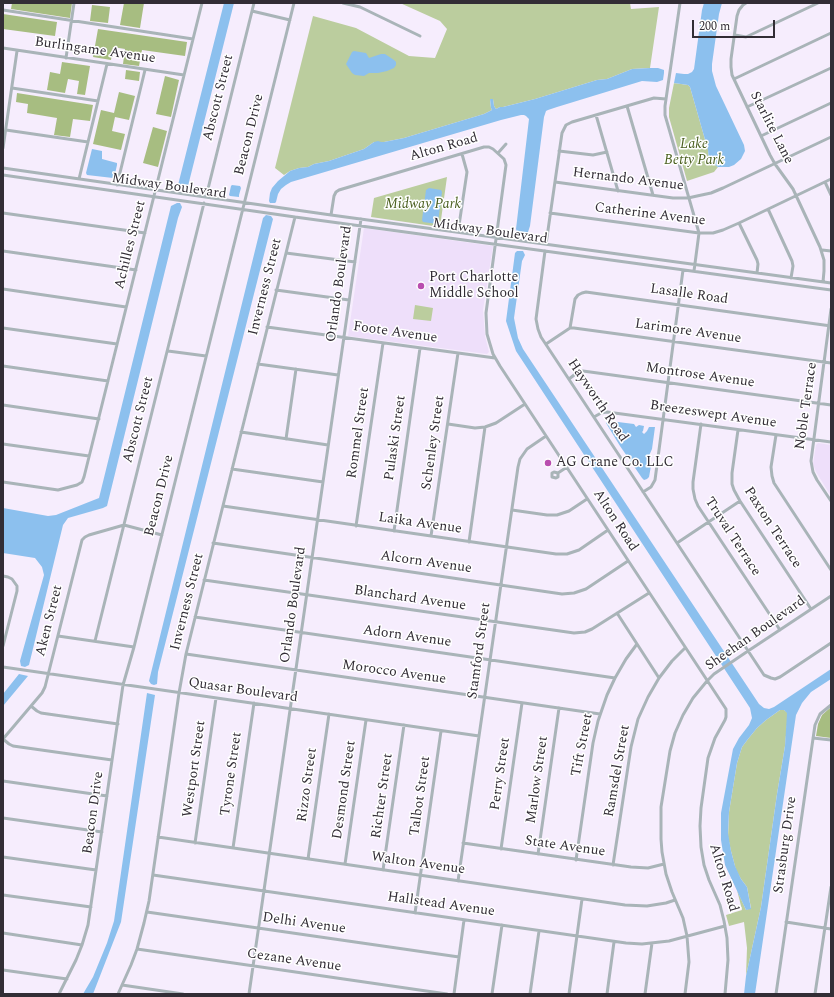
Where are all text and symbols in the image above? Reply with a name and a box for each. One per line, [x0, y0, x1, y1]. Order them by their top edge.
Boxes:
scale bar [694, 12, 777, 38]
text: 200 m [699, 17, 730, 36]
street label: Burlingame Avenue [33, 34, 157, 68]
street label: Abscott Street [200, 53, 238, 143]
street label: Starlite Lane [746, 89, 796, 167]
street label: Beacon Drive [232, 93, 268, 177]
street label: Alton Road [408, 130, 480, 166]
park label: Lake Betty Park [664, 137, 724, 170]
street label: Hernando Avenue [571, 165, 685, 195]
street label: Midway Boulevard [111, 171, 227, 203]
park label: Midway Park [385, 197, 461, 213]
street label: Achilles Street [112, 199, 150, 291]
street label: Catherine Avenue [594, 200, 706, 230]
street label: Midway Boulevard [432, 216, 548, 248]
street label: Orlando Boulevard [324, 225, 356, 343]
street label: Inverness Street [246, 237, 286, 337]
place label: Port Charlotte Middle School [429, 270, 519, 302]
marker: Port Charlotte Middle School [416, 281, 426, 291]
street label: Lasalle Road [649, 281, 729, 309]
street label: Larimore Avenue [634, 316, 742, 348]
street label: Foote Avenue [352, 319, 438, 347]
street label: Hayworth Road [563, 356, 631, 446]
street label: Montrose Avenue [644, 360, 756, 392]
street label: Noble Terrace [793, 361, 821, 451]
street label: Abscott Street [120, 375, 158, 465]
street label: Rommel Street [344, 386, 374, 480]
street label: Pulaski Street [382, 394, 410, 482]
street label: Schenley Street [419, 395, 449, 491]
street label: Breezeswept Avenue [649, 398, 777, 432]
street label: Beacon Drive [142, 454, 178, 538]
place label: AG Crane Co. LLC [556, 455, 674, 471]
marker: AG Crane Co. LLC [543, 458, 553, 468]
street label: Paxton Terrace [739, 484, 805, 572]
street label: Alton Road [589, 487, 641, 555]
street label: Truval Terrace [700, 494, 764, 580]
street label: Laika Avenue [377, 510, 463, 538]
street label: Orlando Boulevard [278, 546, 310, 664]
street label: Alcorn Avenue [379, 548, 473, 578]
street label: Inverness Street [168, 552, 208, 652]
street label: Blanchard Avenue [353, 583, 467, 615]
street label: Aken Street [33, 584, 67, 658]
street label: Sheehan Boulevard [703, 593, 809, 675]
street label: Stamford Street [465, 602, 495, 700]
street label: Adorn Avenue [362, 622, 452, 652]
street label: Morocco Avenue [341, 657, 447, 689]
street label: Quasar Boulevard [187, 675, 299, 707]
street label: Tift Street [569, 712, 597, 778]
street label: Westport Street [180, 720, 210, 818]
street label: Ramsdel Street [602, 724, 634, 818]
street label: Tyrone Street [218, 731, 246, 817]
street label: Marlow Street [524, 735, 552, 825]
street label: Perry Street [488, 736, 514, 812]
street label: Desmond Street [330, 740, 360, 840]
street label: Rizzo Street [294, 747, 322, 823]
street label: Richter Street [369, 752, 397, 840]
street label: Talbot Street [407, 755, 435, 837]
street label: Beacon Drive [80, 771, 108, 855]
street label: Strasburg Drive [771, 795, 801, 895]
street label: State Avenue [524, 833, 606, 861]
street label: Alton Road [705, 842, 741, 914]
street label: Walton Avenue [370, 849, 466, 879]
street label: Hallstead Avenue [386, 889, 496, 921]
street label: Delhi Avenue [261, 910, 347, 938]
street label: Cezane Avenue [246, 946, 342, 976]

